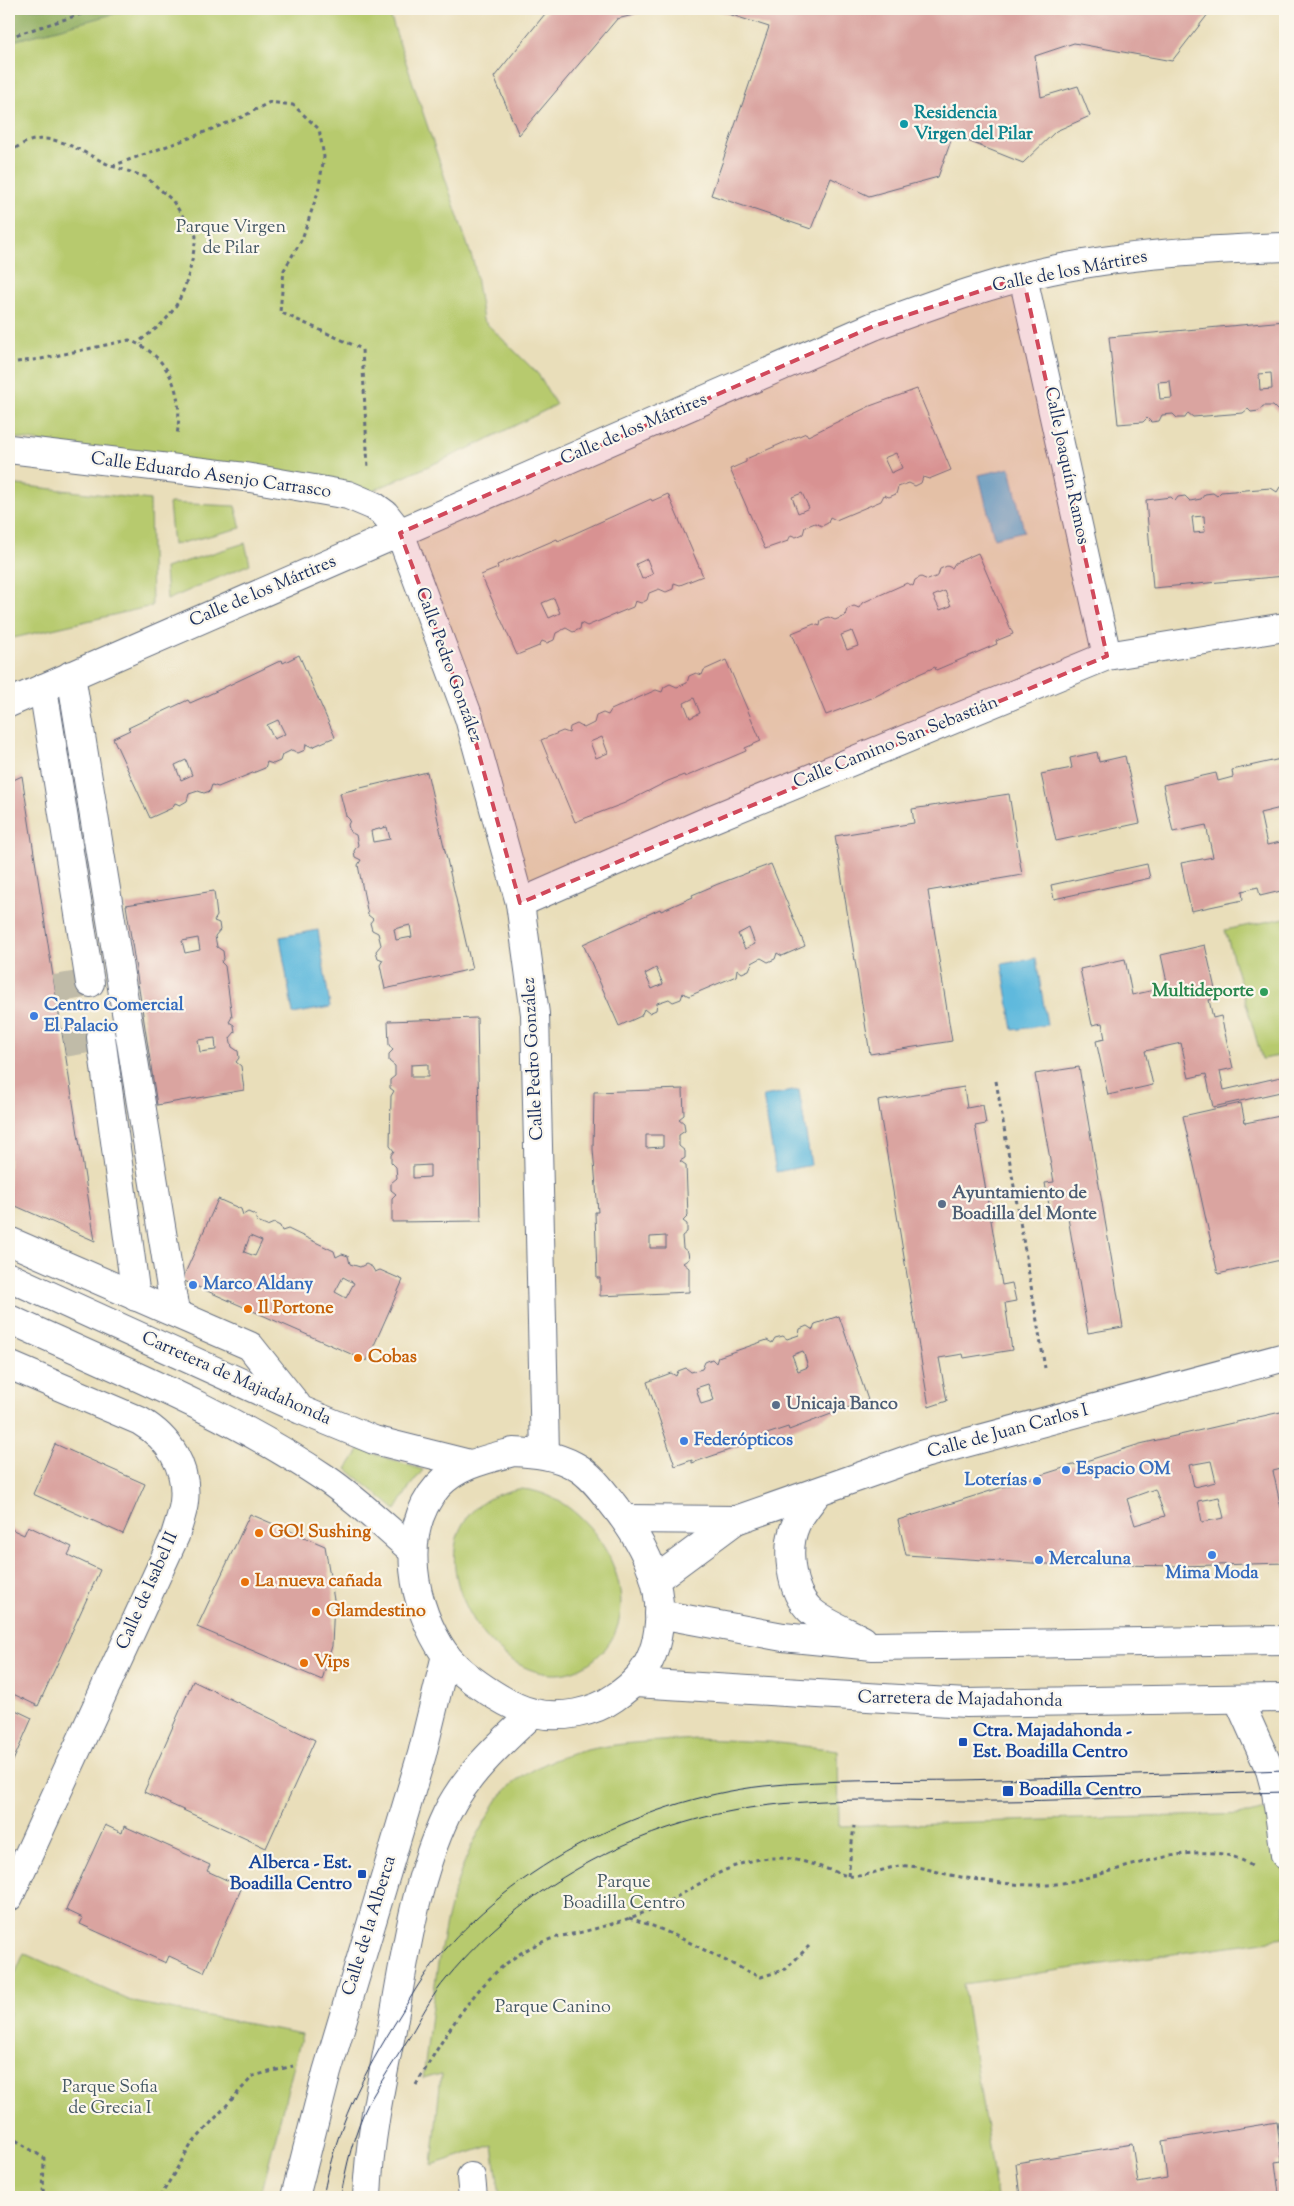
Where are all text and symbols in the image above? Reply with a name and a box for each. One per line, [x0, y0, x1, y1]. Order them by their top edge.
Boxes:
place label: Residencia Virgen del Pilar [914, 101, 1033, 148]
marker: Residencia Virgen del Pilar [898, 118, 910, 130]
park label: Parque Virgen de Pilar [176, 215, 286, 262]
street label: Calle de los Mártires [990, 244, 1150, 300]
street label: Calle Joaquín Ramos [1037, 385, 1095, 547]
street label: Calle de los Mártires [557, 387, 711, 473]
street label: Calle Eduardo Asenjo Carrasco [89, 446, 333, 506]
street label: Calle de los Mártires [186, 549, 340, 635]
street label: Calle Pedro González [408, 584, 488, 746]
street label: Calle Camino San Sebastián [790, 690, 1003, 796]
street label: Calle Pedro González [517, 977, 551, 1141]
place label: Multideporte [1152, 979, 1255, 1005]
marker: Multideporte [1258, 986, 1270, 998]
place label: Centro Comercial El Palacio [44, 993, 185, 1040]
marker: Centro Comercial El Palacio [28, 1010, 40, 1022]
place label: Ayuntamiento de Boadilla del Monte [952, 1181, 1098, 1228]
marker: Ayuntamiento de Boadilla del Monte [936, 1198, 948, 1210]
place label: Marco Aldany [203, 1272, 313, 1298]
marker: Marco Aldany [187, 1279, 199, 1291]
place label: Il Portone [258, 1296, 334, 1322]
marker: Il Portone [242, 1303, 254, 1315]
street label: Carretera de Majadahonda [137, 1325, 335, 1433]
place label: Cobas [368, 1345, 417, 1371]
marker: Cobas [352, 1352, 364, 1364]
place label: Unicaja Banco [786, 1392, 898, 1418]
street label: Calle de Juan Carlos I [925, 1398, 1091, 1466]
marker: Unicaja Banco [770, 1399, 782, 1411]
place label: Federópticos [694, 1428, 793, 1454]
marker: Federópticos [678, 1435, 690, 1447]
place label: Espacio OM [1076, 1457, 1171, 1483]
marker: Espacio OM [1060, 1464, 1072, 1476]
place label: Loterías [965, 1468, 1027, 1494]
marker: Loterías [1031, 1475, 1043, 1487]
place label: GO! Sushing [269, 1520, 371, 1546]
marker: GO! Sushing [253, 1527, 265, 1539]
street label: Calle de Isabel II [110, 1528, 186, 1654]
place label: Mercaluna [1049, 1547, 1132, 1573]
marker: Mima Moda [1206, 1549, 1218, 1561]
marker: Mercaluna [1033, 1554, 1045, 1566]
place label: Mima Moda [1165, 1561, 1259, 1587]
place label: La nueva cañada [255, 1569, 383, 1595]
marker: La nueva cañada [239, 1576, 251, 1588]
place label: Glamdestino [326, 1599, 426, 1625]
marker: Glamdestino [310, 1606, 322, 1618]
place label: Vips [314, 1650, 350, 1676]
marker: Vips [298, 1657, 310, 1669]
street label: Carretera de Majadahonda [857, 1685, 1063, 1715]
place label: Ctra. Majadahonda - Est. Boadilla Centro [973, 1719, 1132, 1766]
marker: Ctra. Majadahonda - Est. Boadilla Centro [957, 1736, 969, 1748]
place label: Boadilla Centro [1019, 1778, 1141, 1804]
marker: Boadilla Centro [1001, 1784, 1015, 1798]
place label: Alberca - Est. Boadilla Centro [230, 1851, 352, 1898]
street label: Calle de la Alberca [336, 1853, 404, 1999]
marker: Alberca - Est. Boadilla Centro [356, 1868, 368, 1880]
park label: Parque Boadilla Centro [563, 1870, 685, 1917]
park label: Parque Canino [495, 1995, 611, 2021]
park label: Parque Sofia de Grecia I [62, 2075, 158, 2122]

